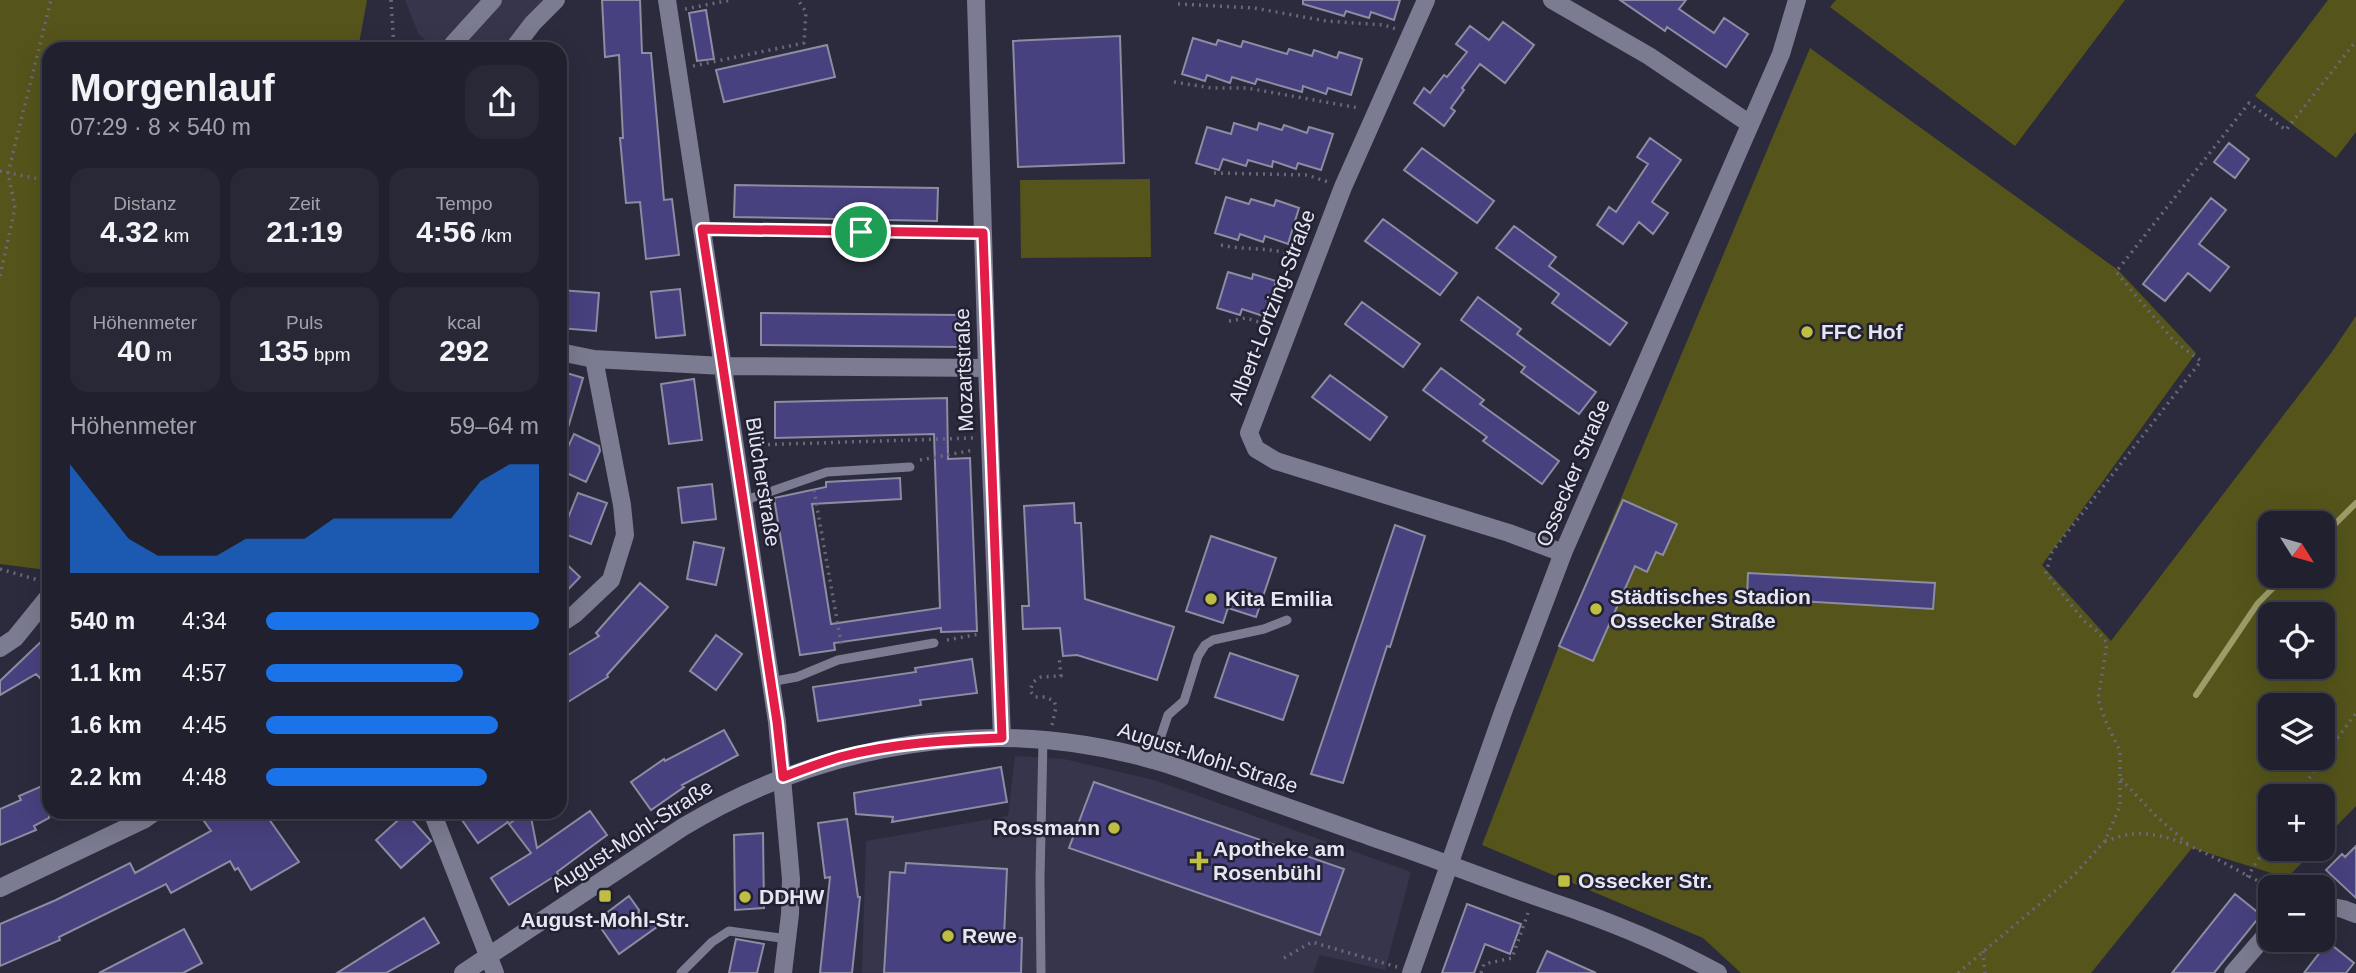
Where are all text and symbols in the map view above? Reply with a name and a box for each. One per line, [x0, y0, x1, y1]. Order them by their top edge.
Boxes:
button: share [465, 65, 539, 139]
text: Morgenlauf [70, 67, 275, 109]
text: 07:29 · 8 × 540 m [70, 114, 251, 140]
text: Distanz [113, 193, 177, 214]
text: Zeit [289, 193, 320, 214]
text: Tempo [436, 193, 493, 214]
pin [831, 202, 891, 262]
street label: Albert-Lortzing-Straße [1224, 206, 1319, 407]
icon: arrive [842, 213, 880, 251]
text: 4.32 [100, 215, 159, 248]
text: 21:19 [266, 215, 343, 248]
text: 4:56 [416, 215, 476, 248]
text: km [159, 225, 189, 246]
text: /km [476, 225, 512, 246]
street label: Mozartstraße [950, 308, 977, 432]
text: Höhenmeter [93, 312, 197, 333]
text: Puls [286, 312, 323, 333]
text: kcal [447, 312, 481, 333]
place label: FFC Hof [1821, 320, 1904, 343]
marker: FFC Hof [1799, 324, 1815, 340]
text: 40 [118, 334, 151, 367]
text: 135 [258, 334, 308, 367]
text: 292 [439, 334, 489, 367]
text: m [151, 344, 172, 365]
text: bpm [308, 344, 351, 365]
street label: Ossecker Straße [1531, 396, 1614, 550]
text: Höhenmeter [70, 413, 197, 439]
text: 59–64 m [449, 413, 539, 439]
street label: Blücherstraße [742, 416, 785, 548]
north arrow [2258, 511, 2334, 588]
map controls [2258, 511, 2335, 952]
place label: Städtisches Stadion Ossecker Straße [1610, 585, 1811, 632]
place label: Kita Emilia [1225, 587, 1333, 610]
marker: Kita Emilia [1203, 591, 1219, 607]
marker: Städtisches Stadion Ossecker Straße [1588, 601, 1604, 617]
button: locate [2258, 602, 2335, 679]
text: 540 m [70, 608, 135, 634]
text: 4:34 [182, 608, 227, 634]
text: 1.1 km [70, 660, 142, 686]
text: 4:57 [182, 660, 227, 686]
button: layers [2258, 693, 2335, 770]
text: 1.6 km [70, 712, 142, 738]
text: 4:45 [182, 712, 227, 738]
street label: August-Mohl-Straße [1115, 718, 1301, 797]
text: 2.2 km [70, 764, 142, 790]
text: 4:48 [182, 764, 227, 790]
street label: August-Mohl-Straße [547, 775, 717, 896]
button: + [2258, 784, 2335, 861]
place label: Rossmann [993, 816, 1100, 839]
marker: Rossmann [1106, 820, 1122, 836]
place label: Apotheke am Rosenbühl [1213, 837, 1345, 884]
marker: Apotheke am Rosenbühl [1191, 853, 1207, 869]
place label: Ossecker Str. [1578, 869, 1712, 892]
marker: Ossecker Str. [1556, 873, 1572, 889]
button: − [2258, 875, 2335, 952]
place label: DDHW [759, 885, 824, 908]
marker: August-Mohl-Str. [597, 888, 613, 904]
marker: DDHW [737, 889, 753, 905]
place label: August-Mohl-Str. [520, 908, 690, 931]
place label: Rewe [962, 924, 1017, 947]
marker: Rewe [940, 928, 956, 944]

